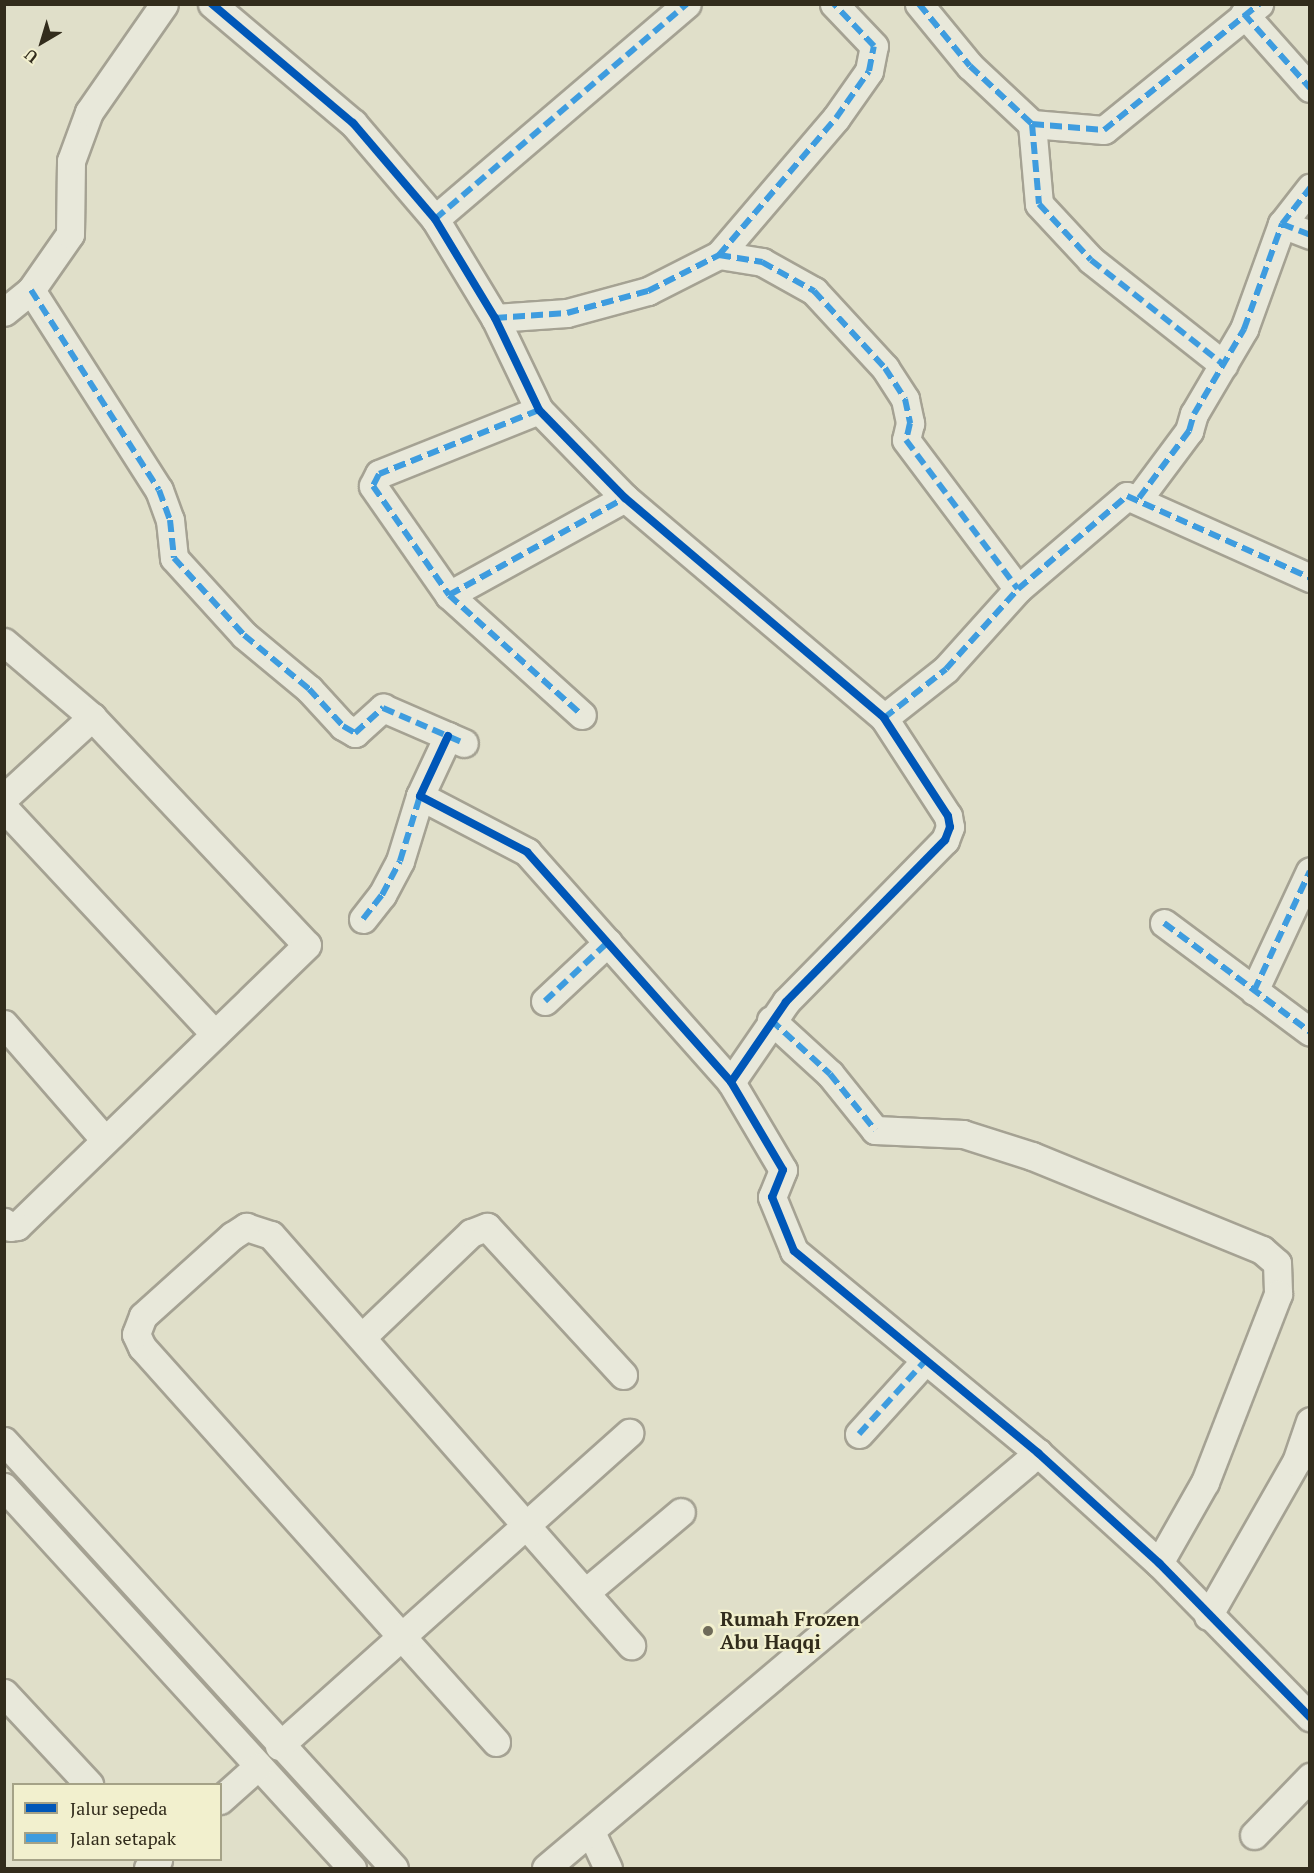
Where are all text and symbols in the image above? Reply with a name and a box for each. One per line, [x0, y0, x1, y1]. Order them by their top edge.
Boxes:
north arrow [12, 12, 72, 72]
text: U [20, 44, 42, 68]
place label: Rumah Frozen Abu Haqqi [720, 1607, 860, 1654]
marker: Rumah Frozen Abu Haqqi [701, 1624, 715, 1638]
legend [12, 1783, 222, 1861]
text: Jalur sepeda [70, 1796, 167, 1820]
text: Jalan setapak [70, 1826, 176, 1850]

